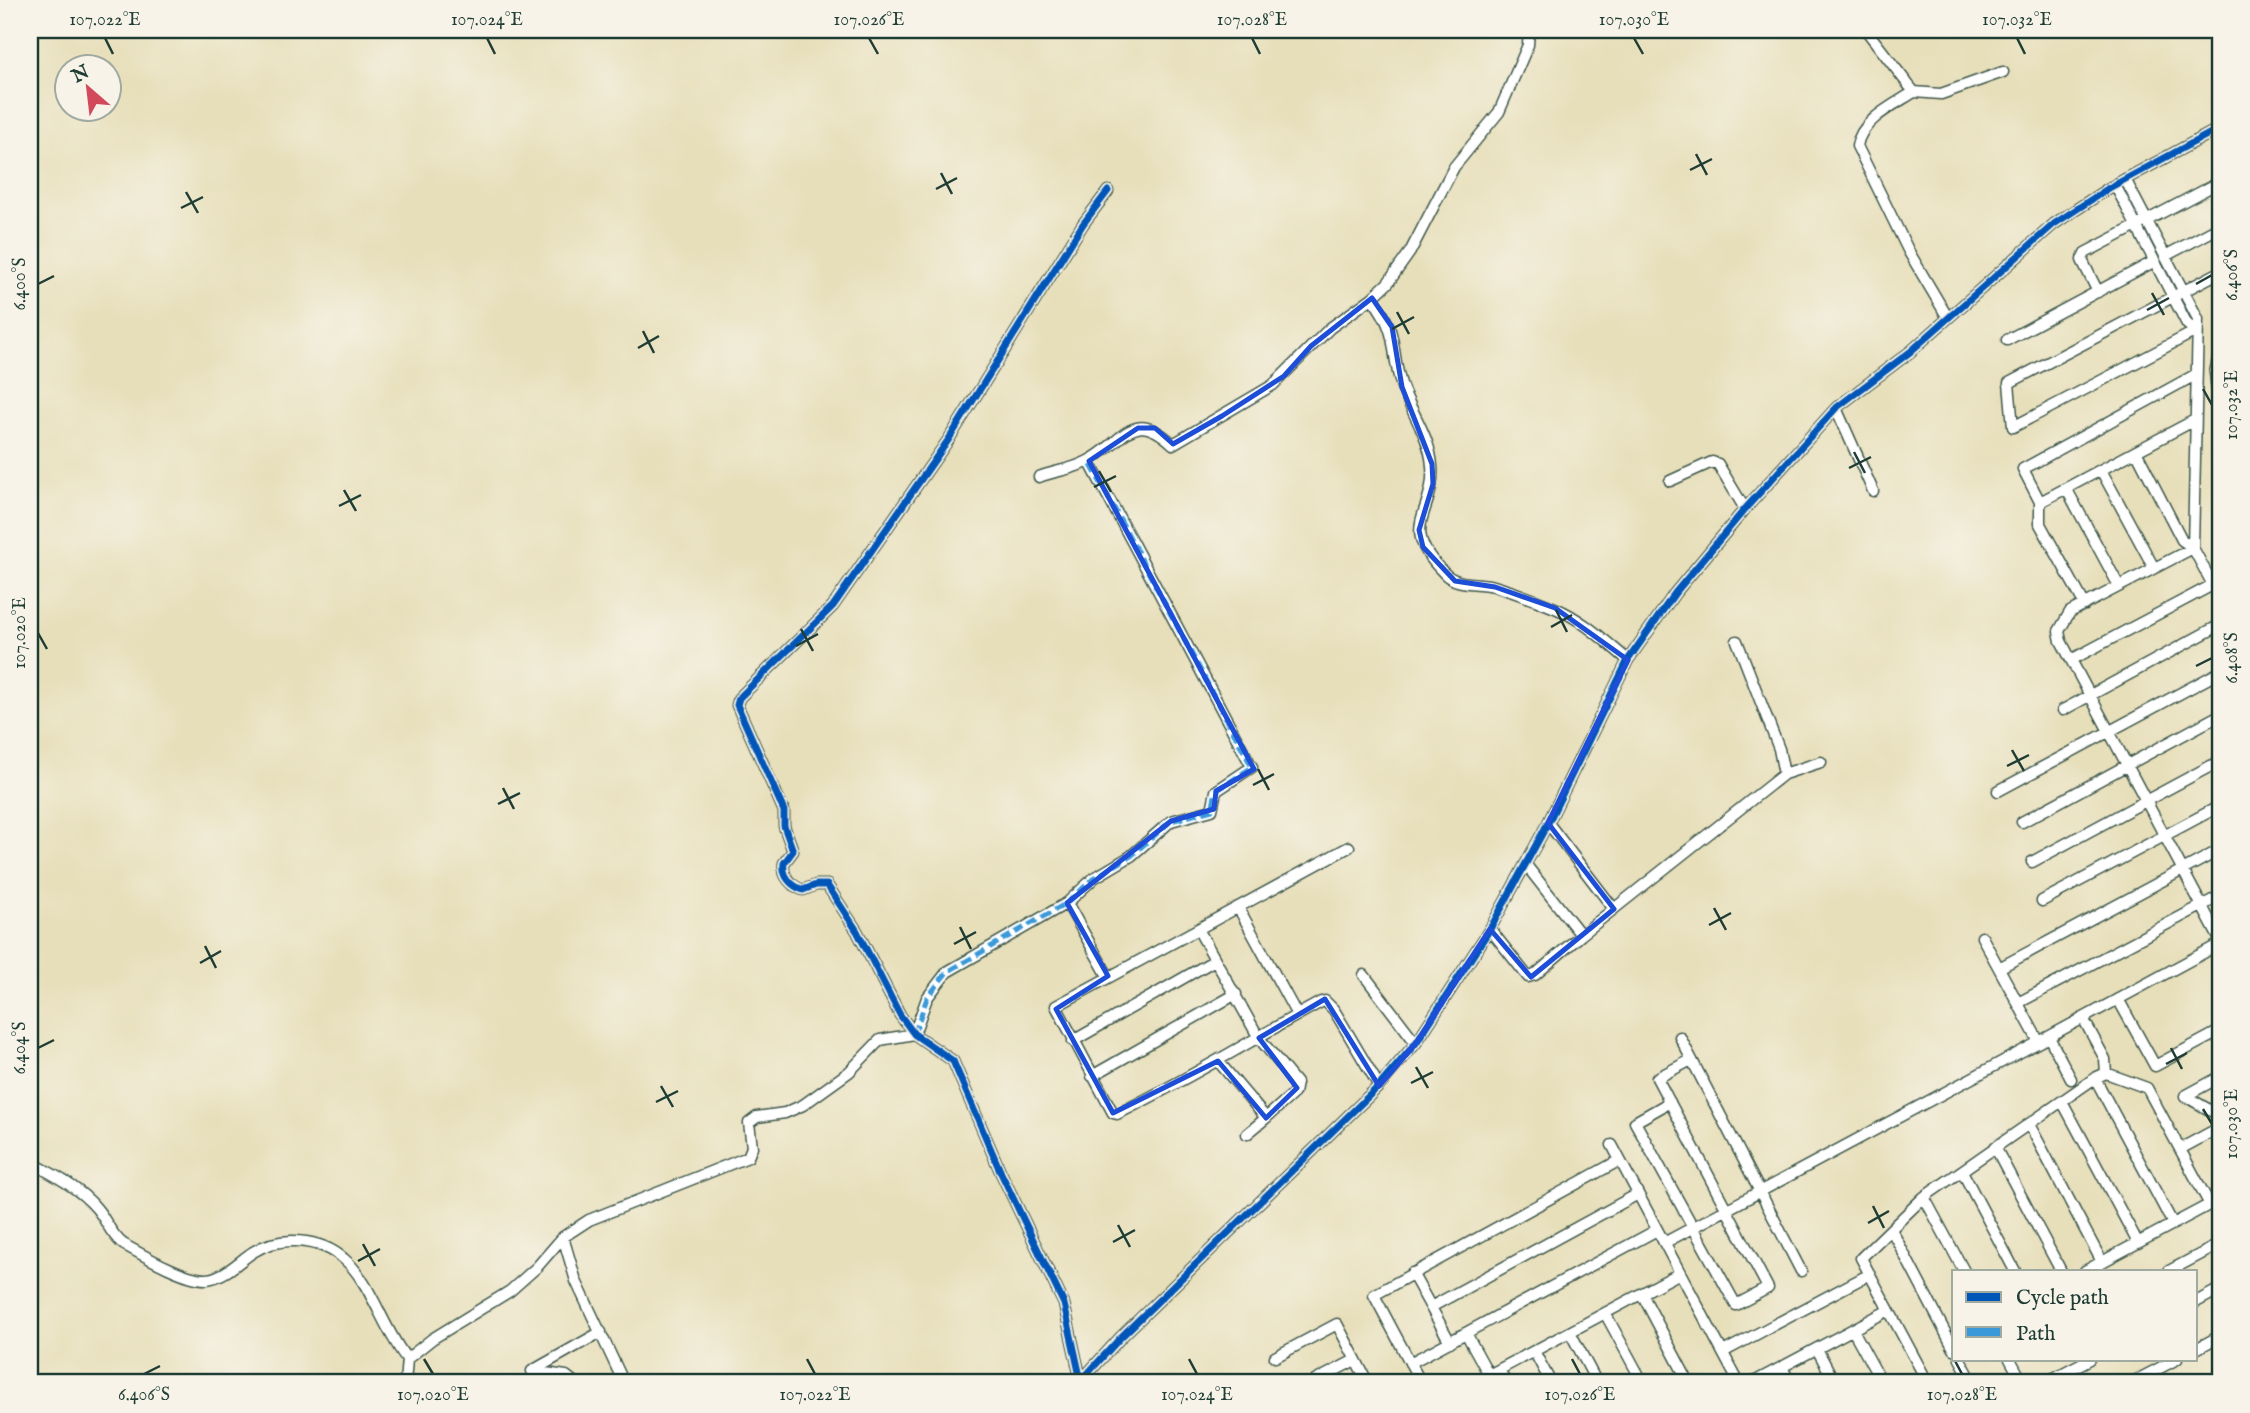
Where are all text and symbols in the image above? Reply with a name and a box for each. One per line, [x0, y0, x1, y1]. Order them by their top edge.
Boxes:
text: 107.022°E [69, 9, 141, 32]
text: 107.024°E [451, 9, 523, 32]
text: 107.026°E [834, 9, 904, 32]
text: 107.028°E [1217, 9, 1287, 32]
text: 107.030°E [1599, 9, 1669, 32]
text: 107.032°E [1982, 9, 2052, 32]
north arrow [52, 52, 122, 122]
text: N [67, 60, 94, 90]
text: 6.406°S [2221, 249, 2244, 301]
text: 6.400°S [9, 257, 32, 311]
text: 107.032°E [2221, 370, 2244, 440]
text: 107.020°E [9, 597, 32, 669]
text: 6.408°S [2221, 632, 2244, 684]
text: 6.404°S [9, 1021, 32, 1075]
text: 107.030°E [2221, 1089, 2244, 1159]
legend [1952, 1270, 2198, 1360]
text: Cycle path [2016, 1285, 2109, 1312]
text: Path [2016, 1321, 2055, 1348]
text: 6.406°S [118, 1384, 170, 1407]
text: 107.020°E [397, 1384, 469, 1407]
text: 107.022°E [779, 1384, 851, 1407]
text: 107.024°E [1161, 1384, 1233, 1407]
text: 107.026°E [1545, 1384, 1615, 1407]
text: 107.028°E [1927, 1384, 1997, 1407]

